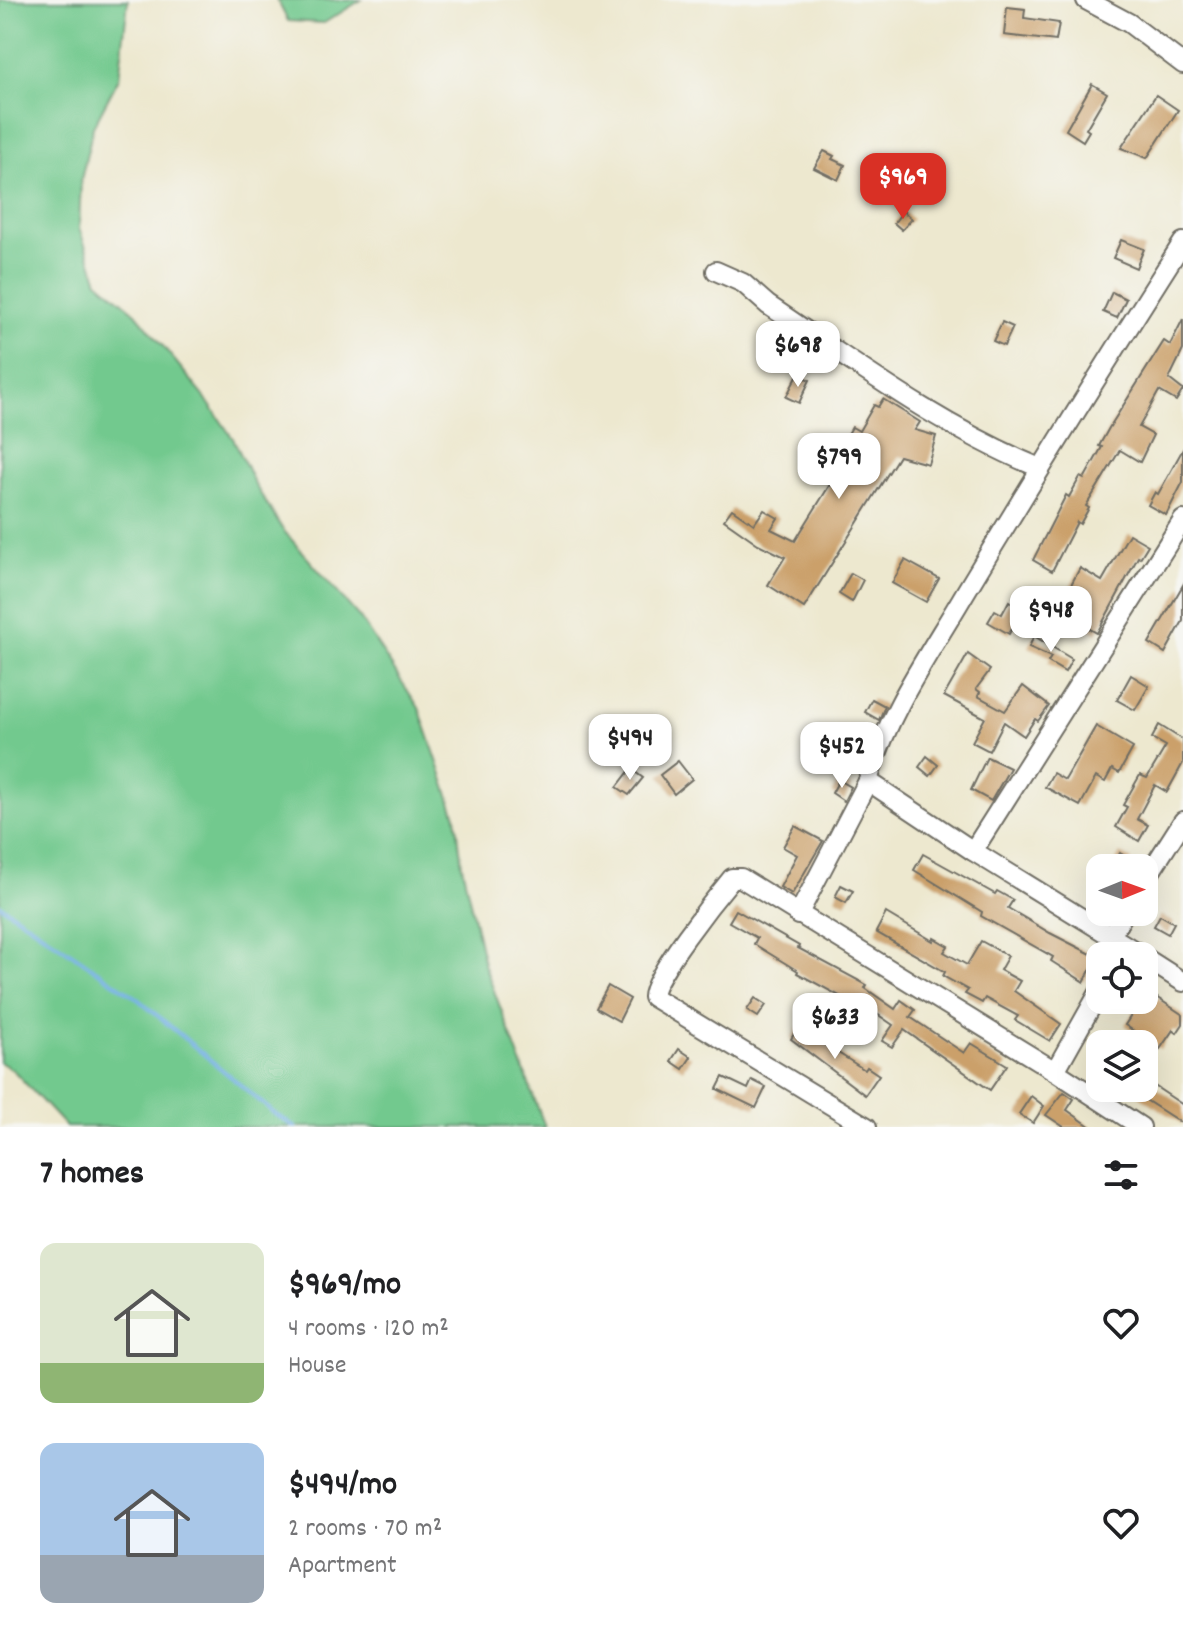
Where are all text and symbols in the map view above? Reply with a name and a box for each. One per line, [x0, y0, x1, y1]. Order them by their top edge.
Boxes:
pin: $969 [856, 153, 950, 221]
text: $969 [878, 160, 928, 197]
pin: $698 [751, 321, 845, 389]
text: $698 [774, 328, 822, 365]
pin: $799 [792, 433, 886, 501]
text: $799 [816, 440, 862, 477]
pin: $948 [1004, 586, 1098, 654]
text: $948 [1028, 593, 1074, 630]
pin: $494 [583, 714, 677, 782]
text: $494 [607, 721, 653, 758]
pin: $452 [795, 722, 889, 790]
text: $452 [818, 729, 866, 766]
north arrow [1086, 854, 1158, 926]
map controls [1086, 854, 1158, 1102]
button: locate [1086, 942, 1158, 1014]
pin: $633 [788, 993, 882, 1061]
text: $633 [810, 1000, 860, 1037]
button: layers [1086, 1030, 1158, 1102]
text: 7 homes [40, 1151, 144, 1200]
icon: filters [1099, 1153, 1143, 1197]
text: $969/mo [288, 1262, 401, 1311]
icon: home [104, 1275, 200, 1371]
icon: heart [1099, 1301, 1143, 1345]
text: 4 rooms · 120 m² [288, 1311, 449, 1348]
text: House [288, 1348, 346, 1385]
text: $494/mo [288, 1462, 397, 1511]
icon: home [104, 1475, 200, 1571]
icon: heart [1099, 1501, 1143, 1545]
text: 2 rooms · 70 m² [288, 1511, 442, 1548]
text: Apartment [288, 1548, 397, 1585]

